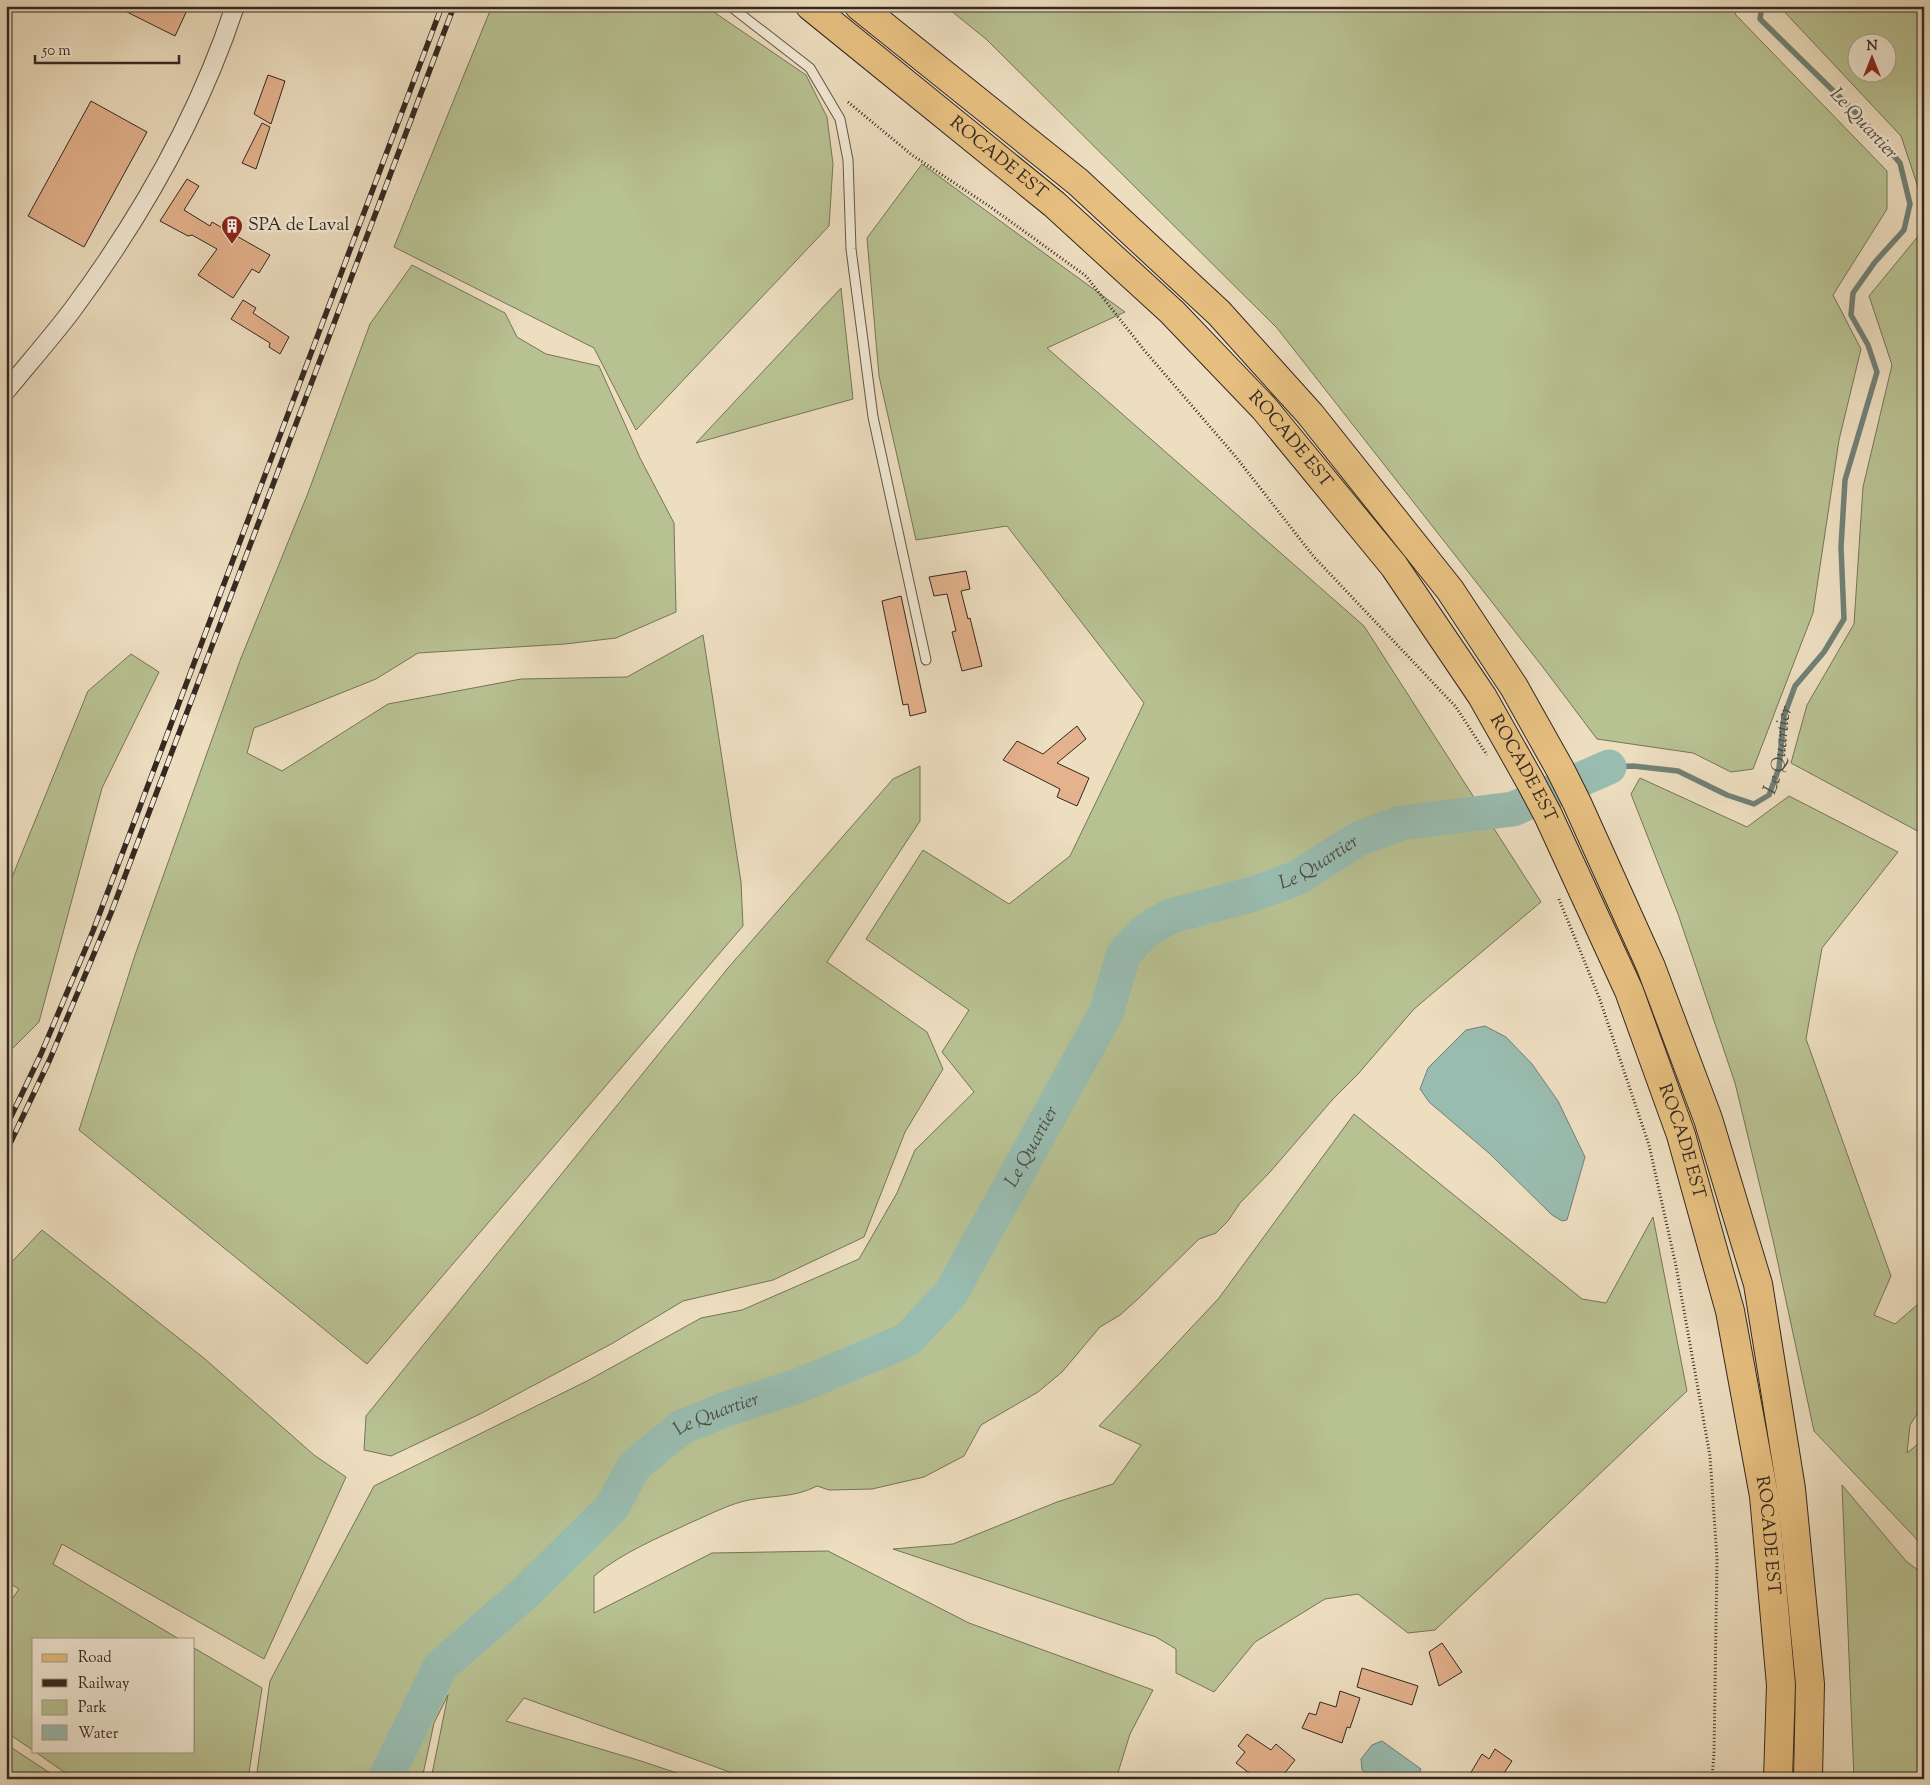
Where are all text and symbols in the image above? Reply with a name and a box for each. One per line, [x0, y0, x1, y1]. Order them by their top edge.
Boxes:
scale bar [35, 32, 179, 64]
north arrow [1848, 32, 1898, 82]
text: N [1866, 37, 1878, 57]
text: 50 m [41, 41, 71, 62]
water label: Le Quartier [1823, 82, 1904, 166]
street label: ROCADE EST [943, 111, 1053, 206]
place label: SPA de Laval [248, 213, 350, 239]
building icon: SPA de Laval [220, 214, 244, 245]
street label: ROCADE EST [1242, 385, 1338, 494]
water label: Le Quartier [1757, 702, 1800, 798]
street label: ROCADE EST [1482, 710, 1563, 827]
water label: Le Quartier [1275, 828, 1364, 897]
street label: ROCADE EST [1651, 1080, 1711, 1202]
water label: Le Quartier [998, 1101, 1065, 1192]
water label: Le Quartier [667, 1386, 763, 1442]
street label: ROCADE EST [1748, 1474, 1786, 1596]
legend [32, 1638, 195, 1752]
text: Road [78, 1648, 112, 1669]
text: Railway [78, 1674, 130, 1695]
text: Park [78, 1698, 107, 1719]
text: Water [78, 1724, 119, 1745]

